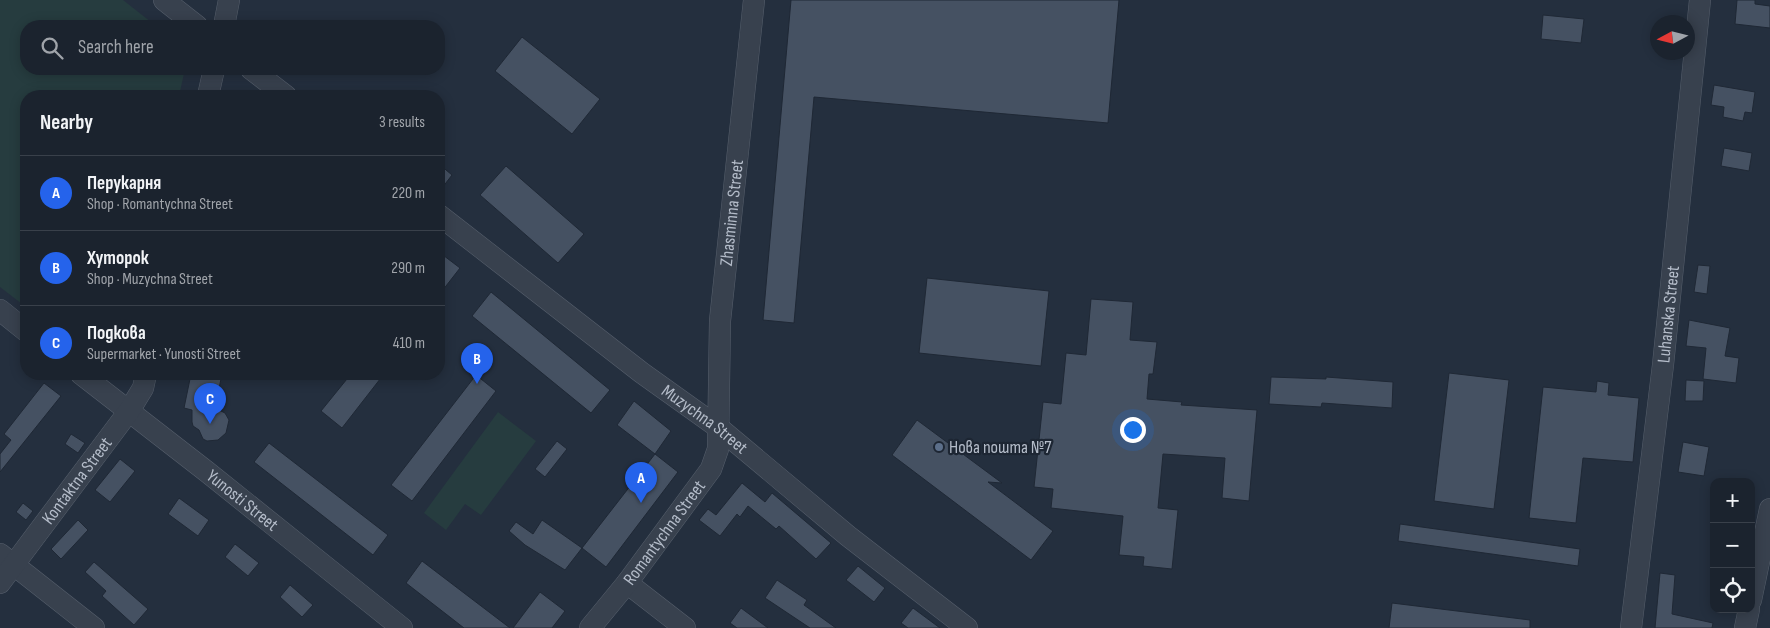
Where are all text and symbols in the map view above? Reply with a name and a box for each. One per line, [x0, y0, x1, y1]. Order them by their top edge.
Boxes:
north arrow [1650, 15, 1695, 60]
search box [20, 20, 445, 75]
icon: search [38, 34, 66, 62]
text: Search here [78, 36, 154, 59]
text: Nearby [40, 110, 93, 135]
text: 3 results [379, 113, 425, 132]
street label: Zhasminna Street [715, 158, 748, 267]
text: Перукарня [87, 172, 161, 195]
text: A [52, 184, 60, 203]
text: 220 m [392, 184, 425, 203]
text: Shop · Romantychna Street [87, 195, 233, 214]
text: Хуторок [87, 247, 149, 270]
text: B [52, 259, 60, 278]
text: 290 m [391, 259, 425, 278]
street label: Luhanska Street [1653, 264, 1684, 364]
text: Shop · Muzychna Street [87, 270, 213, 289]
text: Подкова [87, 322, 146, 345]
text: C [52, 334, 60, 353]
text: 410 m [393, 334, 425, 353]
pin: B [461, 343, 493, 384]
text: Supermarket · Yunosti Street [87, 345, 241, 364]
street label: Muzychna Street [658, 380, 752, 458]
pin: C [194, 383, 226, 424]
your location [1120, 417, 1146, 443]
street label: Kontaktna Street [37, 433, 117, 528]
place label: Нова пошта №7 [949, 437, 1052, 458]
marker: Нова пошта №7 [933, 441, 945, 453]
pin: A [625, 462, 657, 503]
street label: Yunosti Street [202, 465, 283, 536]
street label: Romantychna Street [619, 476, 710, 589]
map controls [1710, 478, 1755, 613]
button: + [1710, 478, 1755, 523]
button: − [1710, 523, 1755, 568]
button: locate [1710, 568, 1755, 613]

